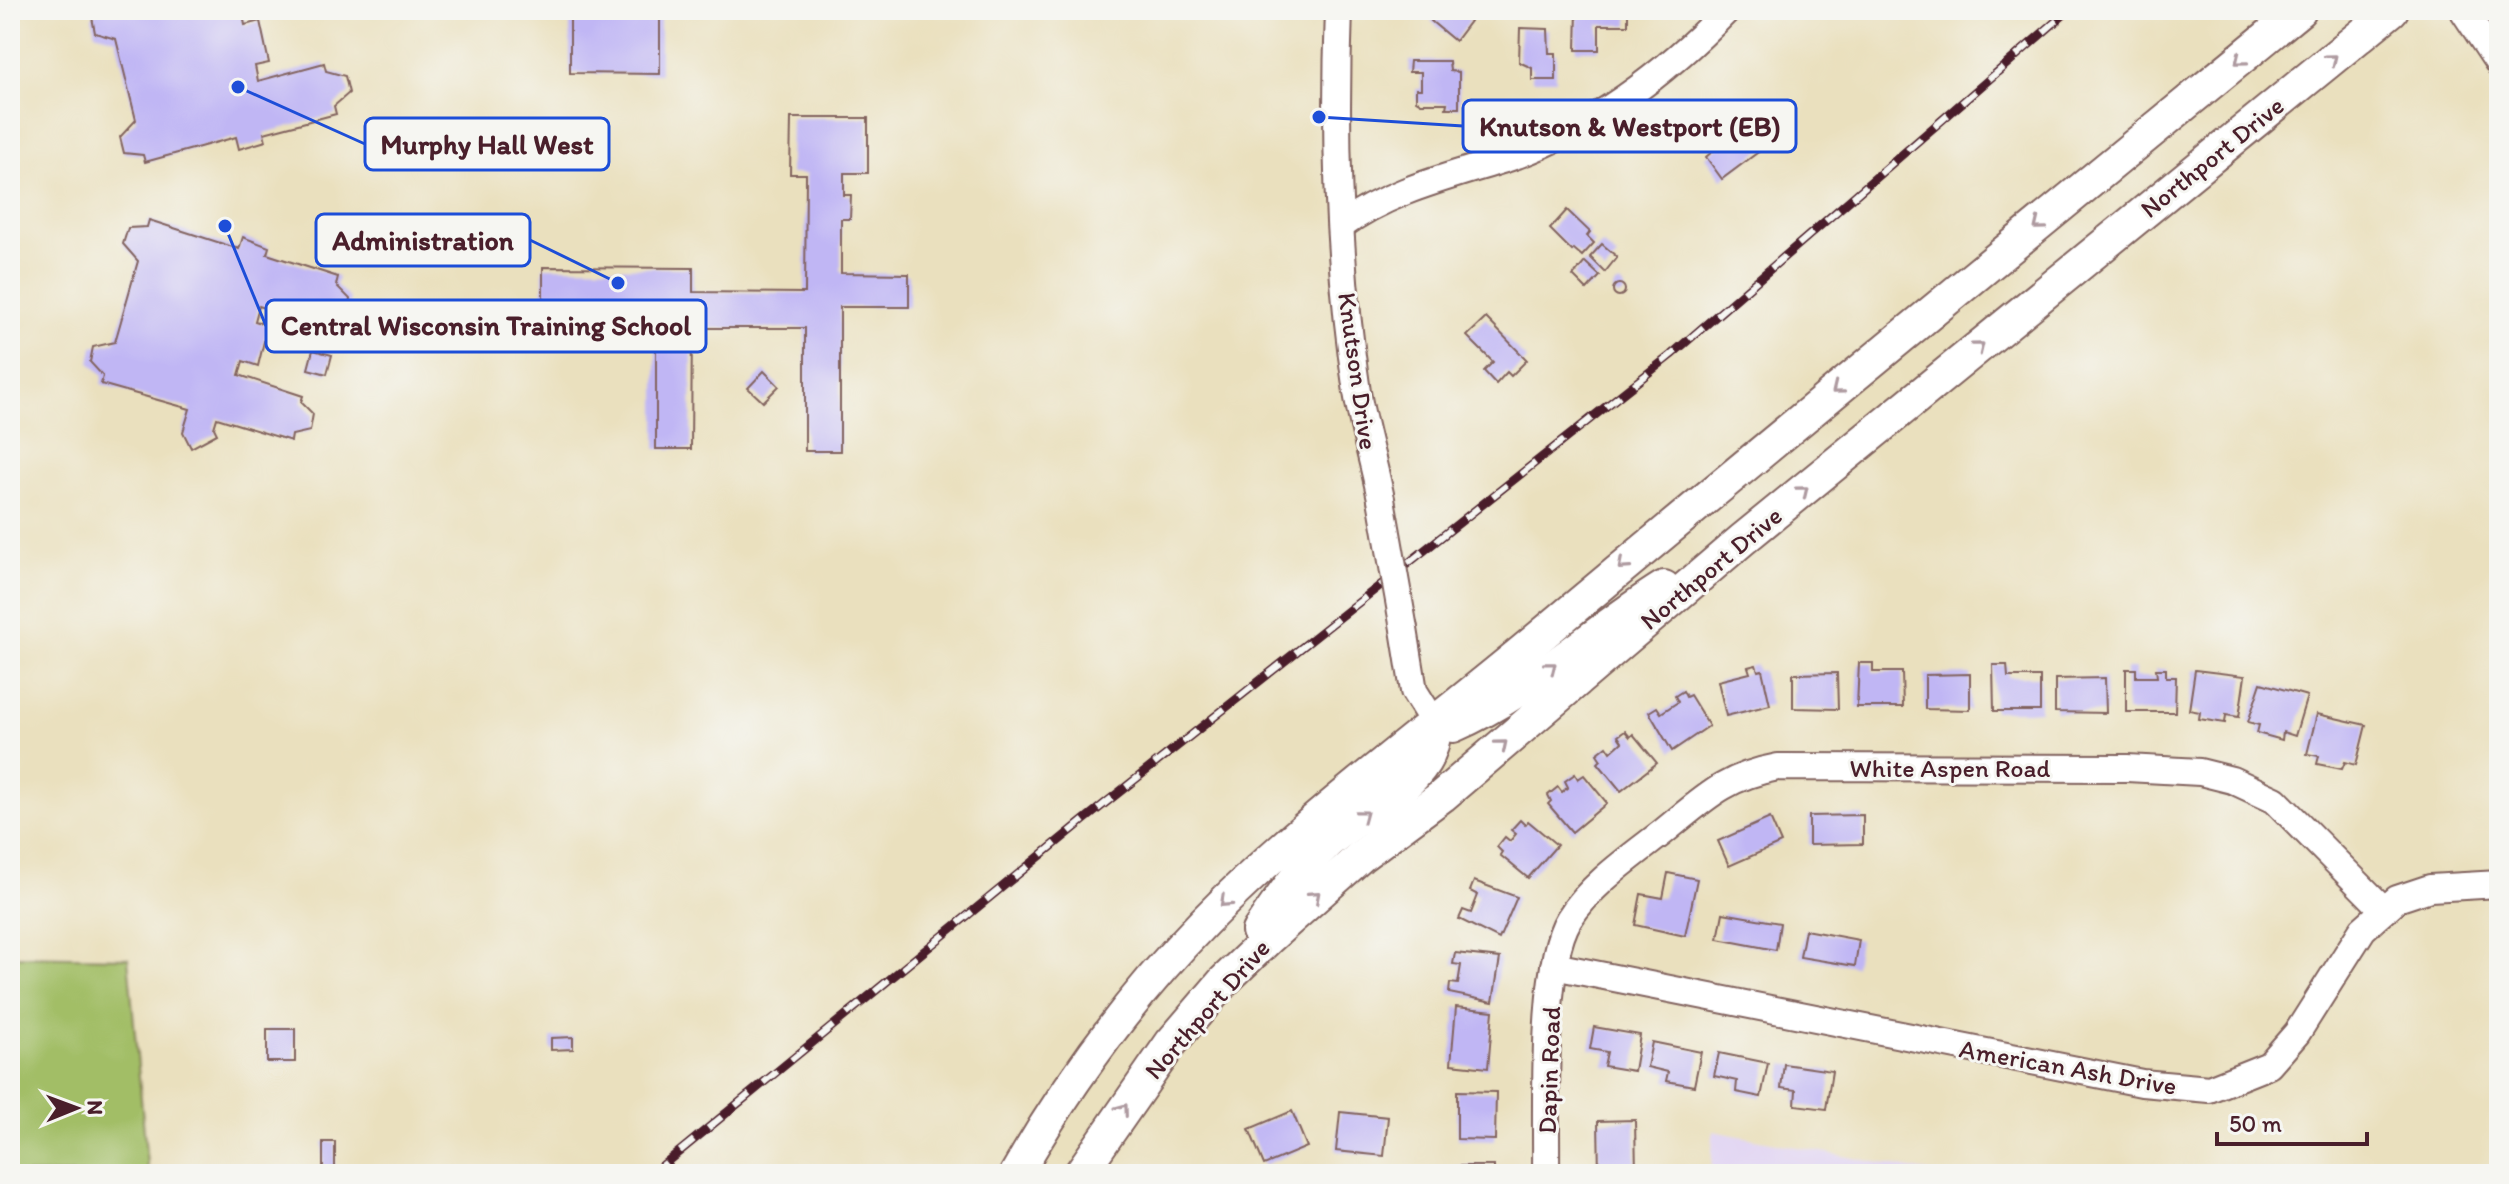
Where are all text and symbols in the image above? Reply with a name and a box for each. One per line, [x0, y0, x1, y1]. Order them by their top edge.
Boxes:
one-way arrow [2234, 50, 2249, 64]
one-way arrow [2323, 54, 2338, 69]
street label: Northport Drive [2134, 89, 2290, 225]
callout: Knutson & Westport (EB) [1463, 100, 1796, 152]
text: Knutson & Westport (EB) [1479, 109, 1781, 143]
callout: Murphy Hall West [365, 118, 609, 170]
text: Murphy Hall West [380, 127, 594, 161]
callout: Administration [316, 214, 530, 266]
one-way arrow [2033, 215, 2048, 229]
text: Administration [331, 223, 514, 257]
street label: Knutson Drive [1331, 290, 1385, 452]
callout: Central Wisconsin Training School [266, 300, 706, 352]
text: Central Wisconsin Training School [281, 308, 691, 342]
one-way arrow [1970, 343, 1985, 357]
one-way arrow [1832, 379, 1846, 394]
one-way arrow [1794, 486, 1809, 500]
street label: Northport Drive [1633, 499, 1789, 637]
one-way arrow [1618, 555, 1632, 570]
one-way arrow [1542, 662, 1557, 676]
one-way arrow [1492, 740, 1507, 755]
street label: White Aspen Road [1850, 752, 2050, 784]
one-way arrow [1354, 810, 1369, 824]
one-way arrow [1306, 892, 1321, 906]
one-way arrow [1220, 893, 1234, 908]
street label: Northport Drive [1137, 932, 1277, 1086]
street label: Dapin Road [1531, 1006, 1567, 1134]
street label: American Ash Drive [1957, 1032, 2179, 1102]
north arrow [36, 1068, 116, 1148]
scale bar [2217, 1096, 2367, 1146]
text: N [82, 1100, 109, 1115]
one-way arrow [1113, 1103, 1127, 1118]
text: 50 m [2229, 1109, 2282, 1138]

